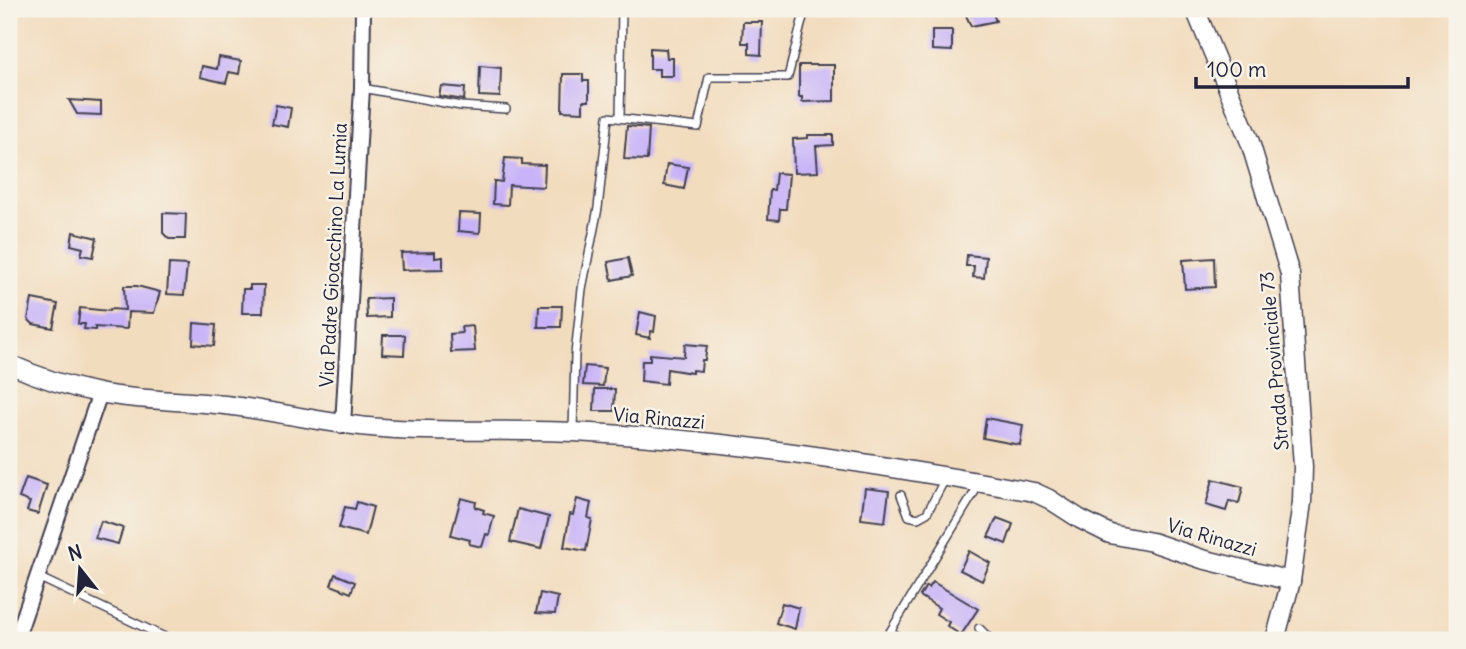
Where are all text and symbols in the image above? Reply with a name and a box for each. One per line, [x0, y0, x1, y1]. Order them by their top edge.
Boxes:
scale bar [1196, 46, 1408, 90]
text: 100 m [1207, 56, 1266, 83]
street label: Via Padre Gioacchino La Lumia [314, 122, 352, 388]
street label: Strada Provinciale 73 [1254, 271, 1294, 451]
street label: Via Rinazzi [612, 402, 706, 434]
street label: Via Rinazzi [1164, 513, 1260, 561]
north arrow [46, 534, 116, 604]
text: N [65, 539, 85, 566]

